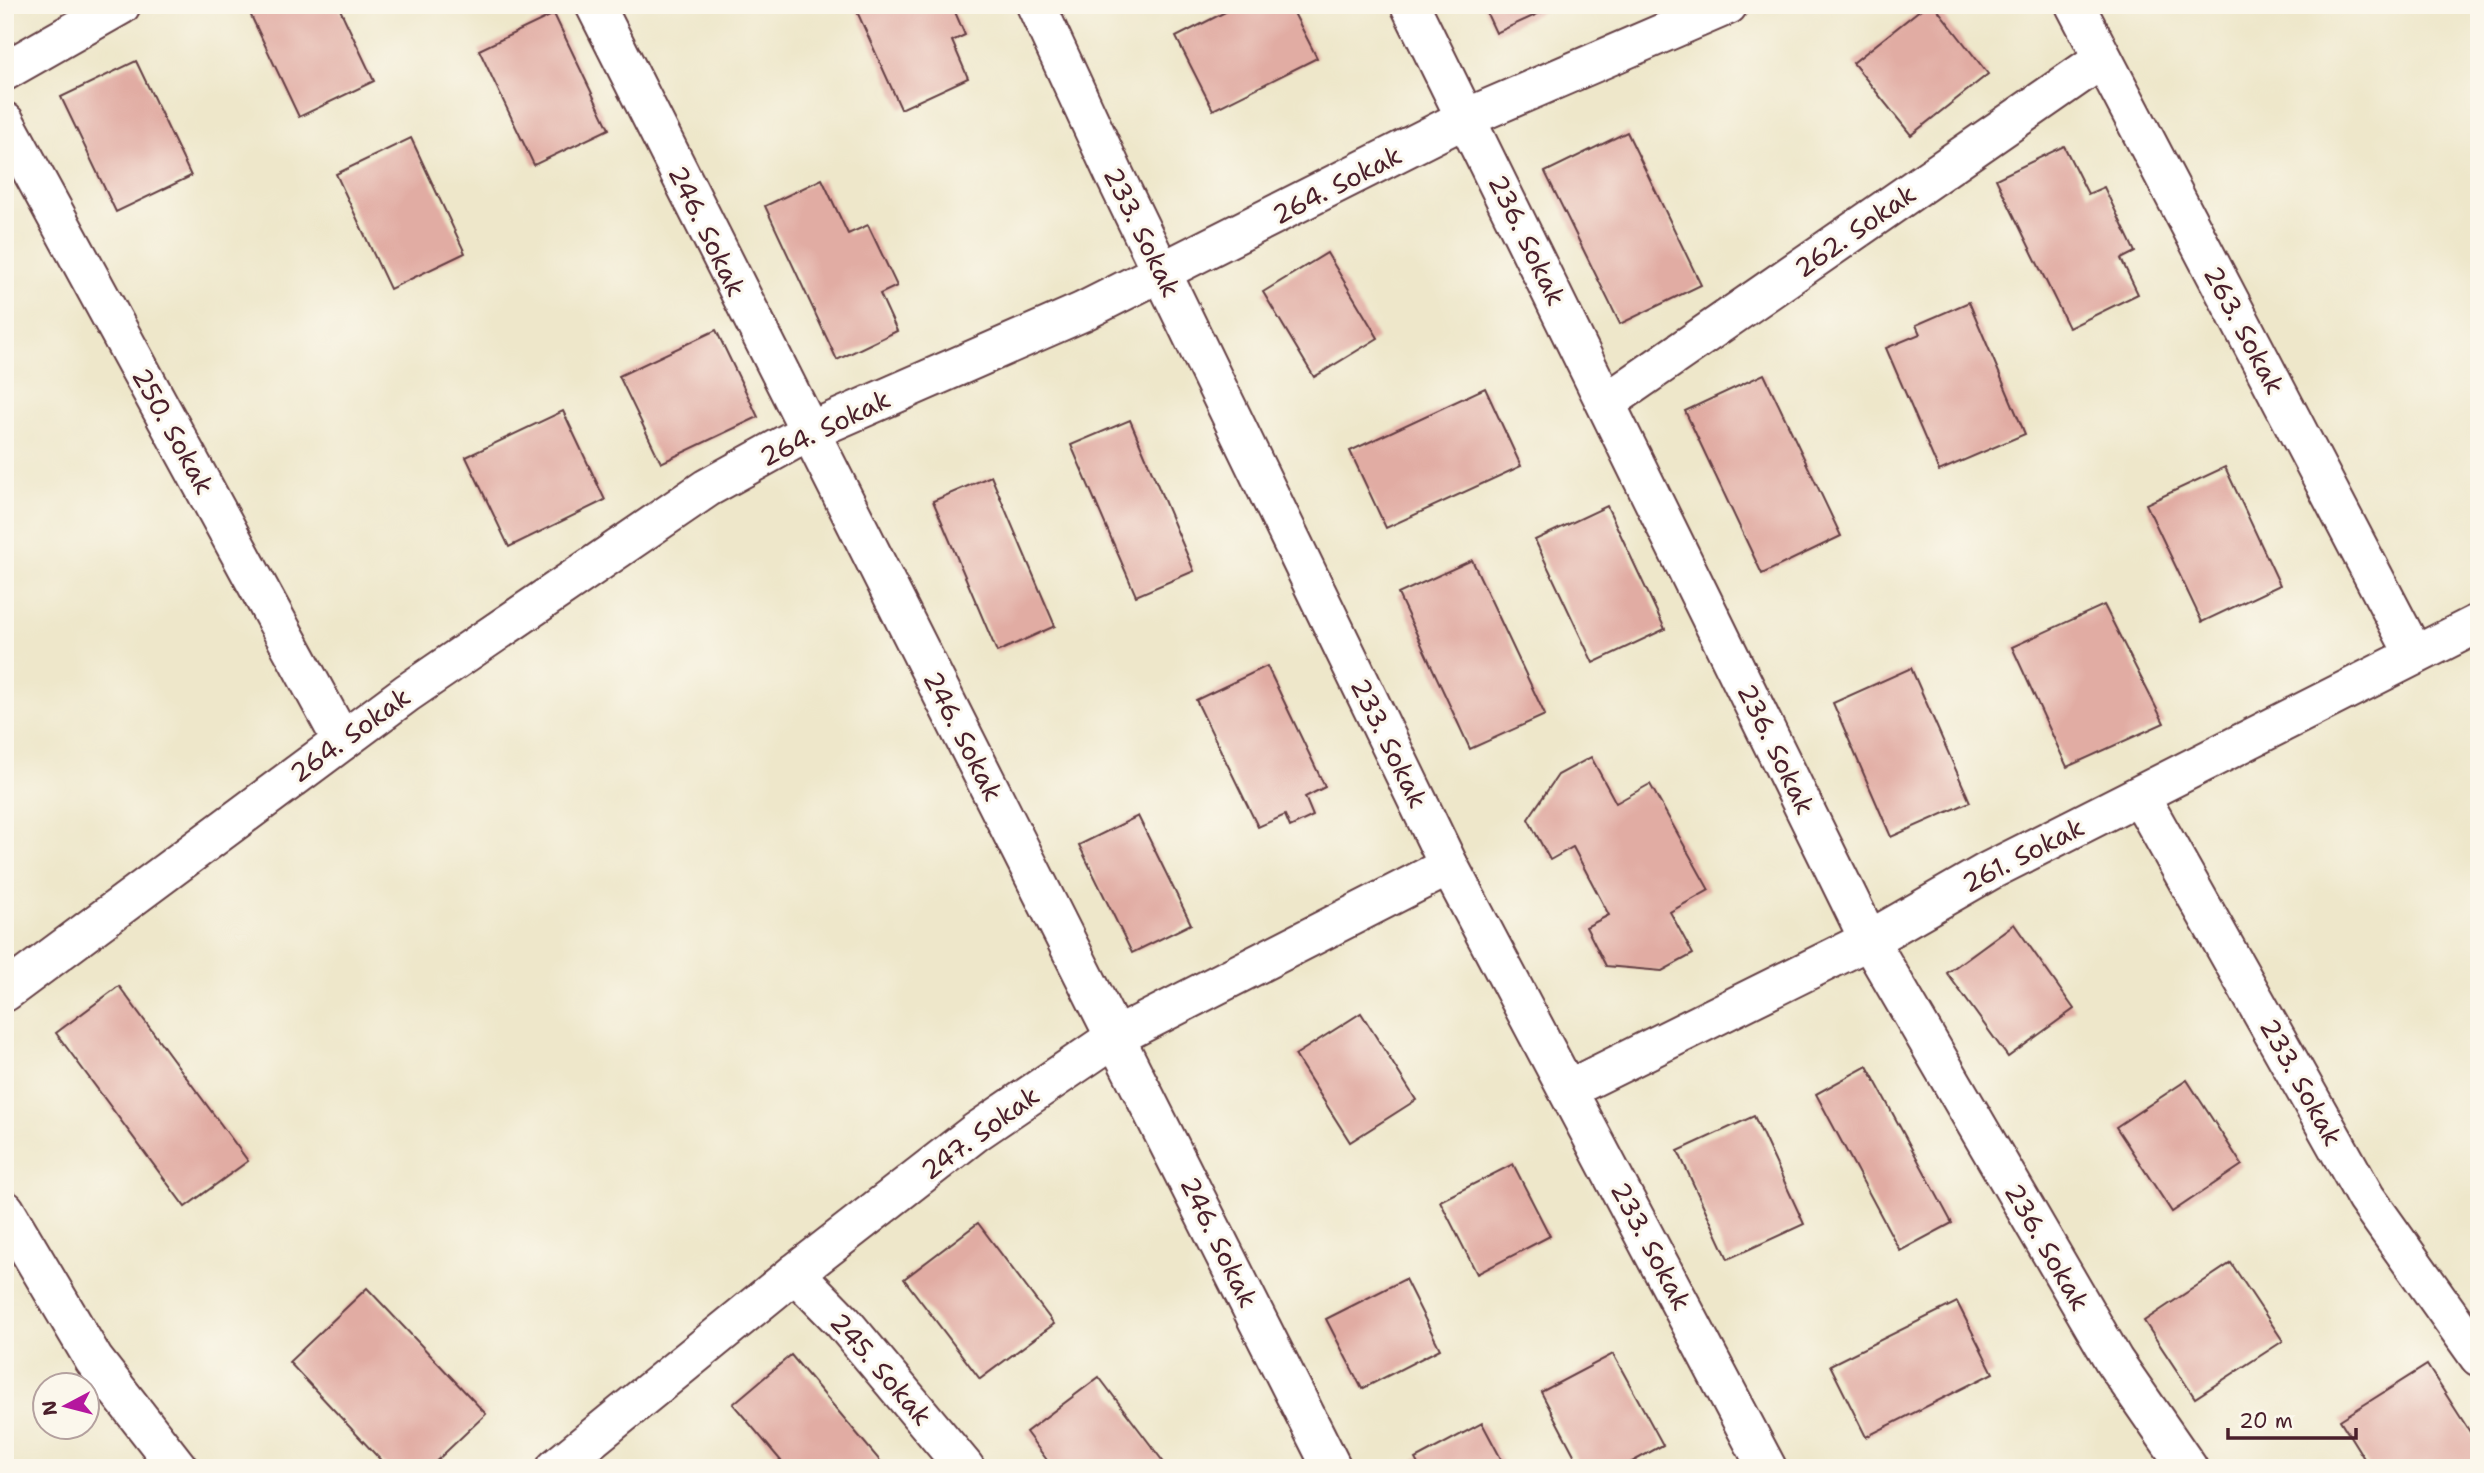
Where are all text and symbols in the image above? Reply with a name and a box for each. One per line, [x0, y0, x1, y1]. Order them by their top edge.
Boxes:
street label: 264. Sokak [1266, 137, 1408, 232]
street label: 246. Sokak [661, 159, 754, 302]
street label: 233. Sokak [1096, 161, 1189, 303]
street label: 236. Sokak [1481, 168, 1574, 311]
street label: 262. Sokak [1787, 176, 1923, 285]
street label: 263. Sokak [2196, 259, 2293, 400]
street label: 250. Sokak [124, 361, 223, 500]
street label: 264. Sokak [754, 381, 896, 474]
street label: 246. Sokak [916, 665, 1011, 807]
street label: 233. Sokak [1343, 672, 1436, 814]
street label: 236. Sokak [1730, 677, 1823, 820]
street label: 264. Sokak [282, 679, 417, 790]
street label: 261. Sokak [1956, 809, 2090, 900]
street label: 233. Sokak [2252, 1012, 2351, 1152]
street label: 247. Sokak [913, 1078, 1046, 1188]
street label: 246. Sokak [1173, 1170, 1266, 1313]
street label: 233. Sokak [1603, 1175, 1700, 1316]
street label: 236. Sokak [1997, 1177, 2098, 1317]
street label: 245. Sokak [823, 1305, 940, 1433]
north arrow [32, 1372, 102, 1442]
scale bar [2228, 1396, 2356, 1440]
text: N [36, 1399, 63, 1417]
text: 20 m [2239, 1407, 2293, 1435]

